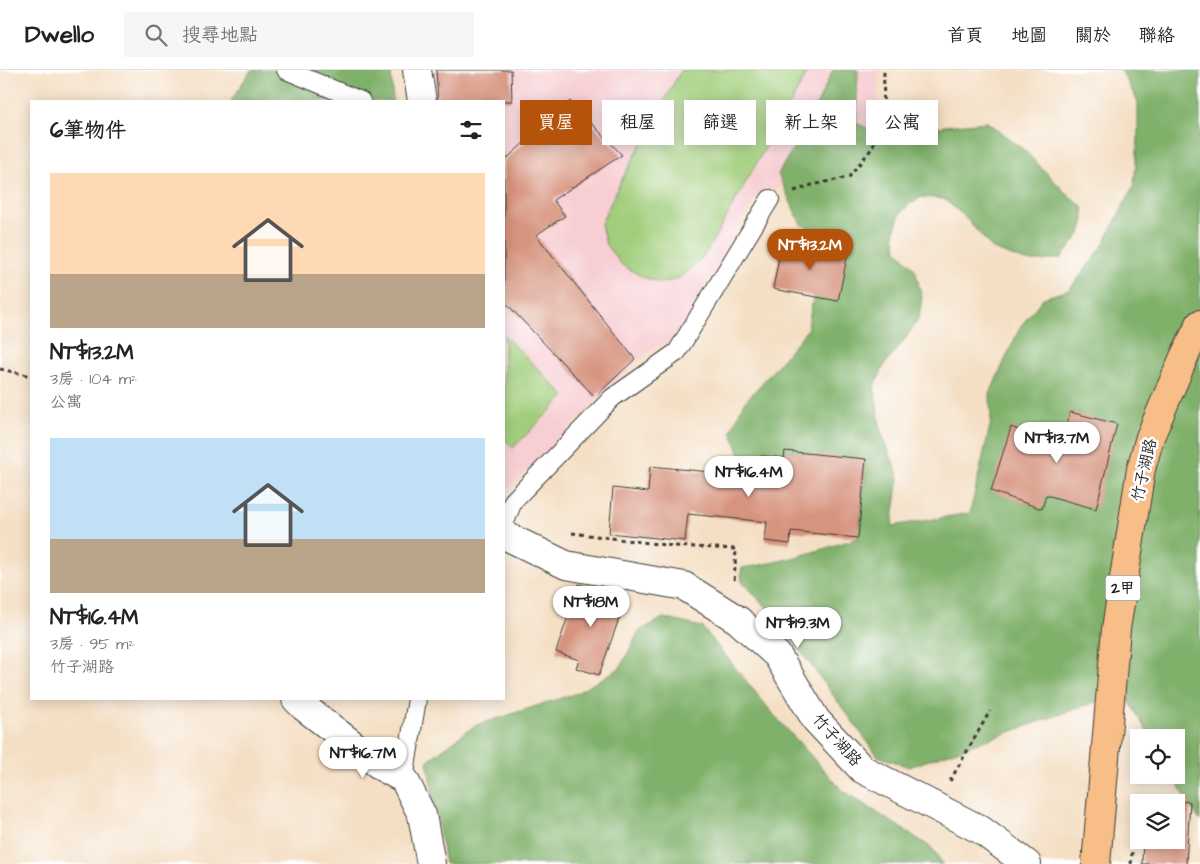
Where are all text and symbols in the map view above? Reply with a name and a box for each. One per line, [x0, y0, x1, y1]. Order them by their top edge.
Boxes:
search box [124, 12, 474, 57]
text: Dwello [25, 18, 94, 52]
icon: search [142, 21, 170, 49]
text: 搜尋地點 [182, 22, 258, 49]
text: 首頁 [947, 23, 983, 48]
text: 地圖 [1011, 23, 1047, 48]
text: 關於 [1075, 23, 1111, 48]
text: 聯絡 [1139, 23, 1175, 48]
chip: 買屋 [520, 100, 592, 145]
chip: 租屋 [602, 100, 674, 145]
chip: 篩選 [684, 100, 756, 145]
chip: 新上架 [766, 100, 856, 145]
chip: 公寓 [866, 100, 938, 145]
text: 6筆物件 [50, 116, 126, 145]
icon: filters [457, 116, 485, 144]
icon: home [223, 205, 313, 295]
pin: NT$13.2M [758, 228, 862, 271]
text: NT$13.2M [778, 234, 842, 256]
text: NT$13.2M [50, 338, 134, 367]
text: 3房 · 104 m² [50, 368, 137, 390]
text: 公寓 [50, 391, 82, 413]
pin: NT$13.7M [1005, 422, 1109, 464]
text: NT$13.7M [1025, 427, 1089, 449]
street label: 竹子湖路 [1126, 436, 1162, 504]
pin: NT$16.4M [697, 456, 801, 498]
text: NT$16.4M [715, 461, 783, 483]
icon: home [223, 470, 313, 560]
road number: 2甲 [1106, 576, 1140, 600]
pin: NT$18M [550, 586, 632, 628]
text: NT$18M [564, 591, 618, 613]
text: NT$16.4M [50, 603, 138, 632]
pin: NT$19.3M [746, 606, 850, 649]
text: NT$19.3M [766, 612, 830, 634]
text: 3房 · 95 m² [50, 633, 135, 655]
text: 竹子湖路 [50, 656, 114, 678]
street label: 竹子湖路 [807, 709, 867, 771]
map controls [1130, 729, 1185, 849]
button: locate [1130, 729, 1185, 784]
pin: NT$16.7M [311, 736, 415, 779]
text: NT$16.7M [330, 742, 396, 764]
button: layers [1130, 794, 1185, 849]

